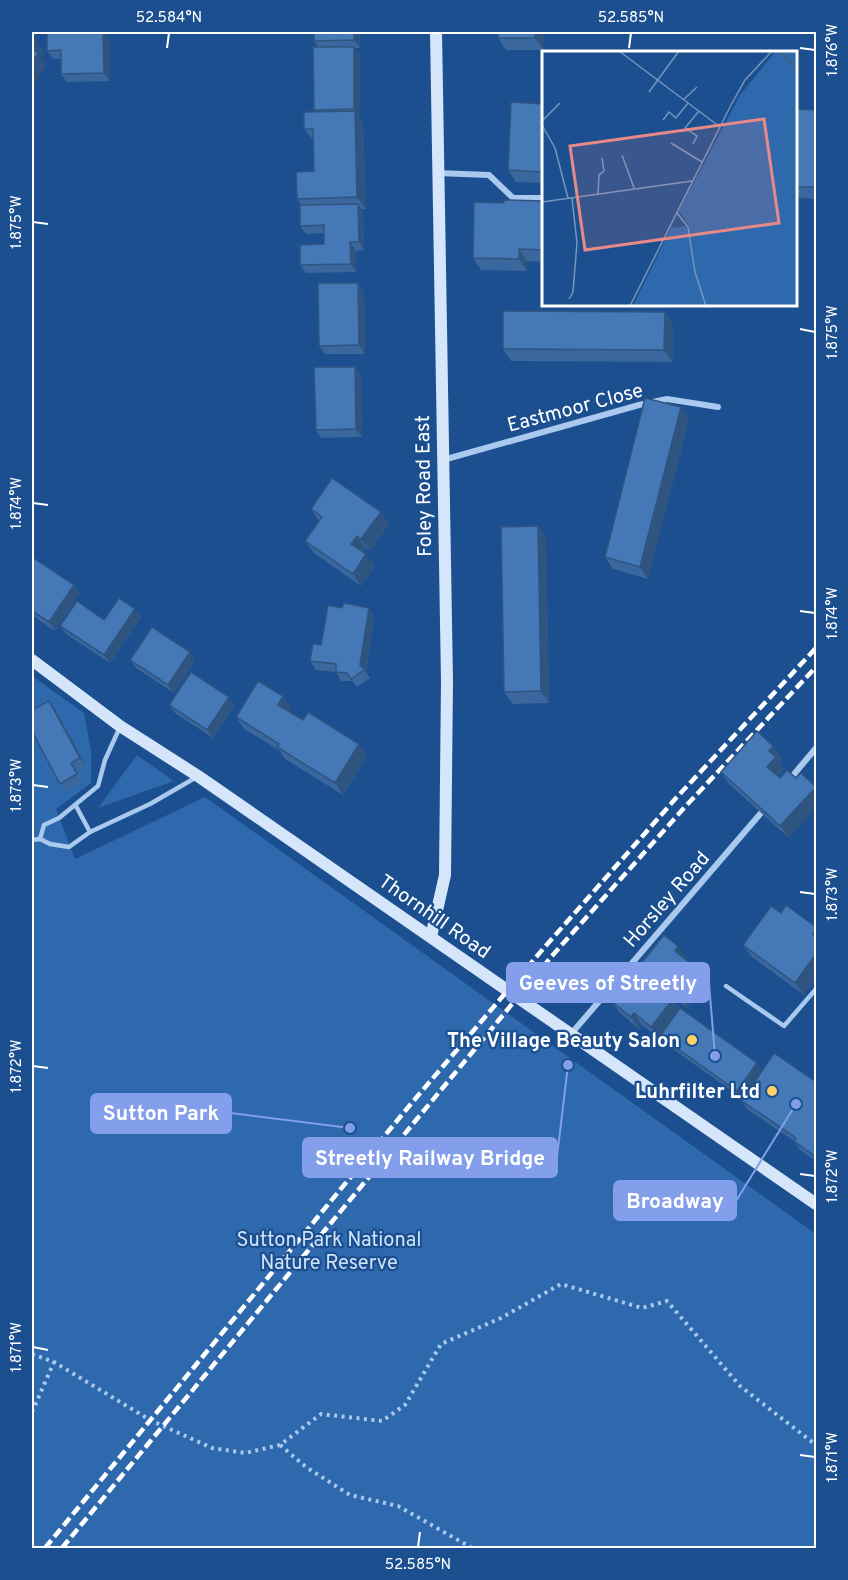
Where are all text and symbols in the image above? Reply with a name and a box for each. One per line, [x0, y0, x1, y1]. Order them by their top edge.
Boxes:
text: 52.584°N [136, 9, 202, 28]
text: 52.585°N [598, 9, 664, 28]
text: 1.876°W [824, 24, 843, 76]
inset map [542, 51, 797, 306]
text: 1.875°W [8, 195, 27, 249]
text: 1.875°W [824, 305, 843, 359]
street label: Eastmoor Close [505, 378, 646, 440]
street label: Foley Road East [411, 415, 439, 557]
text: 1.874°W [8, 477, 27, 529]
text: 1.874°W [824, 587, 843, 639]
text: 1.873°W [8, 758, 27, 812]
street label: Horsley Road [619, 847, 716, 954]
text: 1.873°W [824, 867, 843, 921]
street label: Thornhill Road [373, 869, 495, 966]
callout: Geeves of Streetly [507, 963, 709, 1002]
text: Geeves of Streetly [519, 971, 697, 998]
place label: The Village Beauty Salon [447, 1029, 680, 1055]
marker: The Village Beauty Salon [685, 1033, 699, 1047]
text: 1.872°W [8, 1039, 27, 1093]
place label: Luhrfilter Ltd [635, 1080, 760, 1106]
marker: Luhrfilter Ltd [765, 1084, 779, 1098]
callout: Sutton Park [91, 1094, 231, 1133]
text: Sutton Park [103, 1101, 219, 1128]
callout: Streetly Railway Bridge [303, 1138, 557, 1177]
text: Streetly Railway Bridge [315, 1146, 545, 1173]
text: 1.872°W [824, 1149, 843, 1203]
callout: Broadway [614, 1181, 736, 1220]
text: Broadway [626, 1189, 724, 1216]
park label: Sutton Park National Nature Reserve [236, 1228, 422, 1277]
text: 1.871°W [8, 1322, 27, 1372]
text: 1.871°W [824, 1432, 843, 1482]
text: 52.585°N [385, 1556, 451, 1575]

